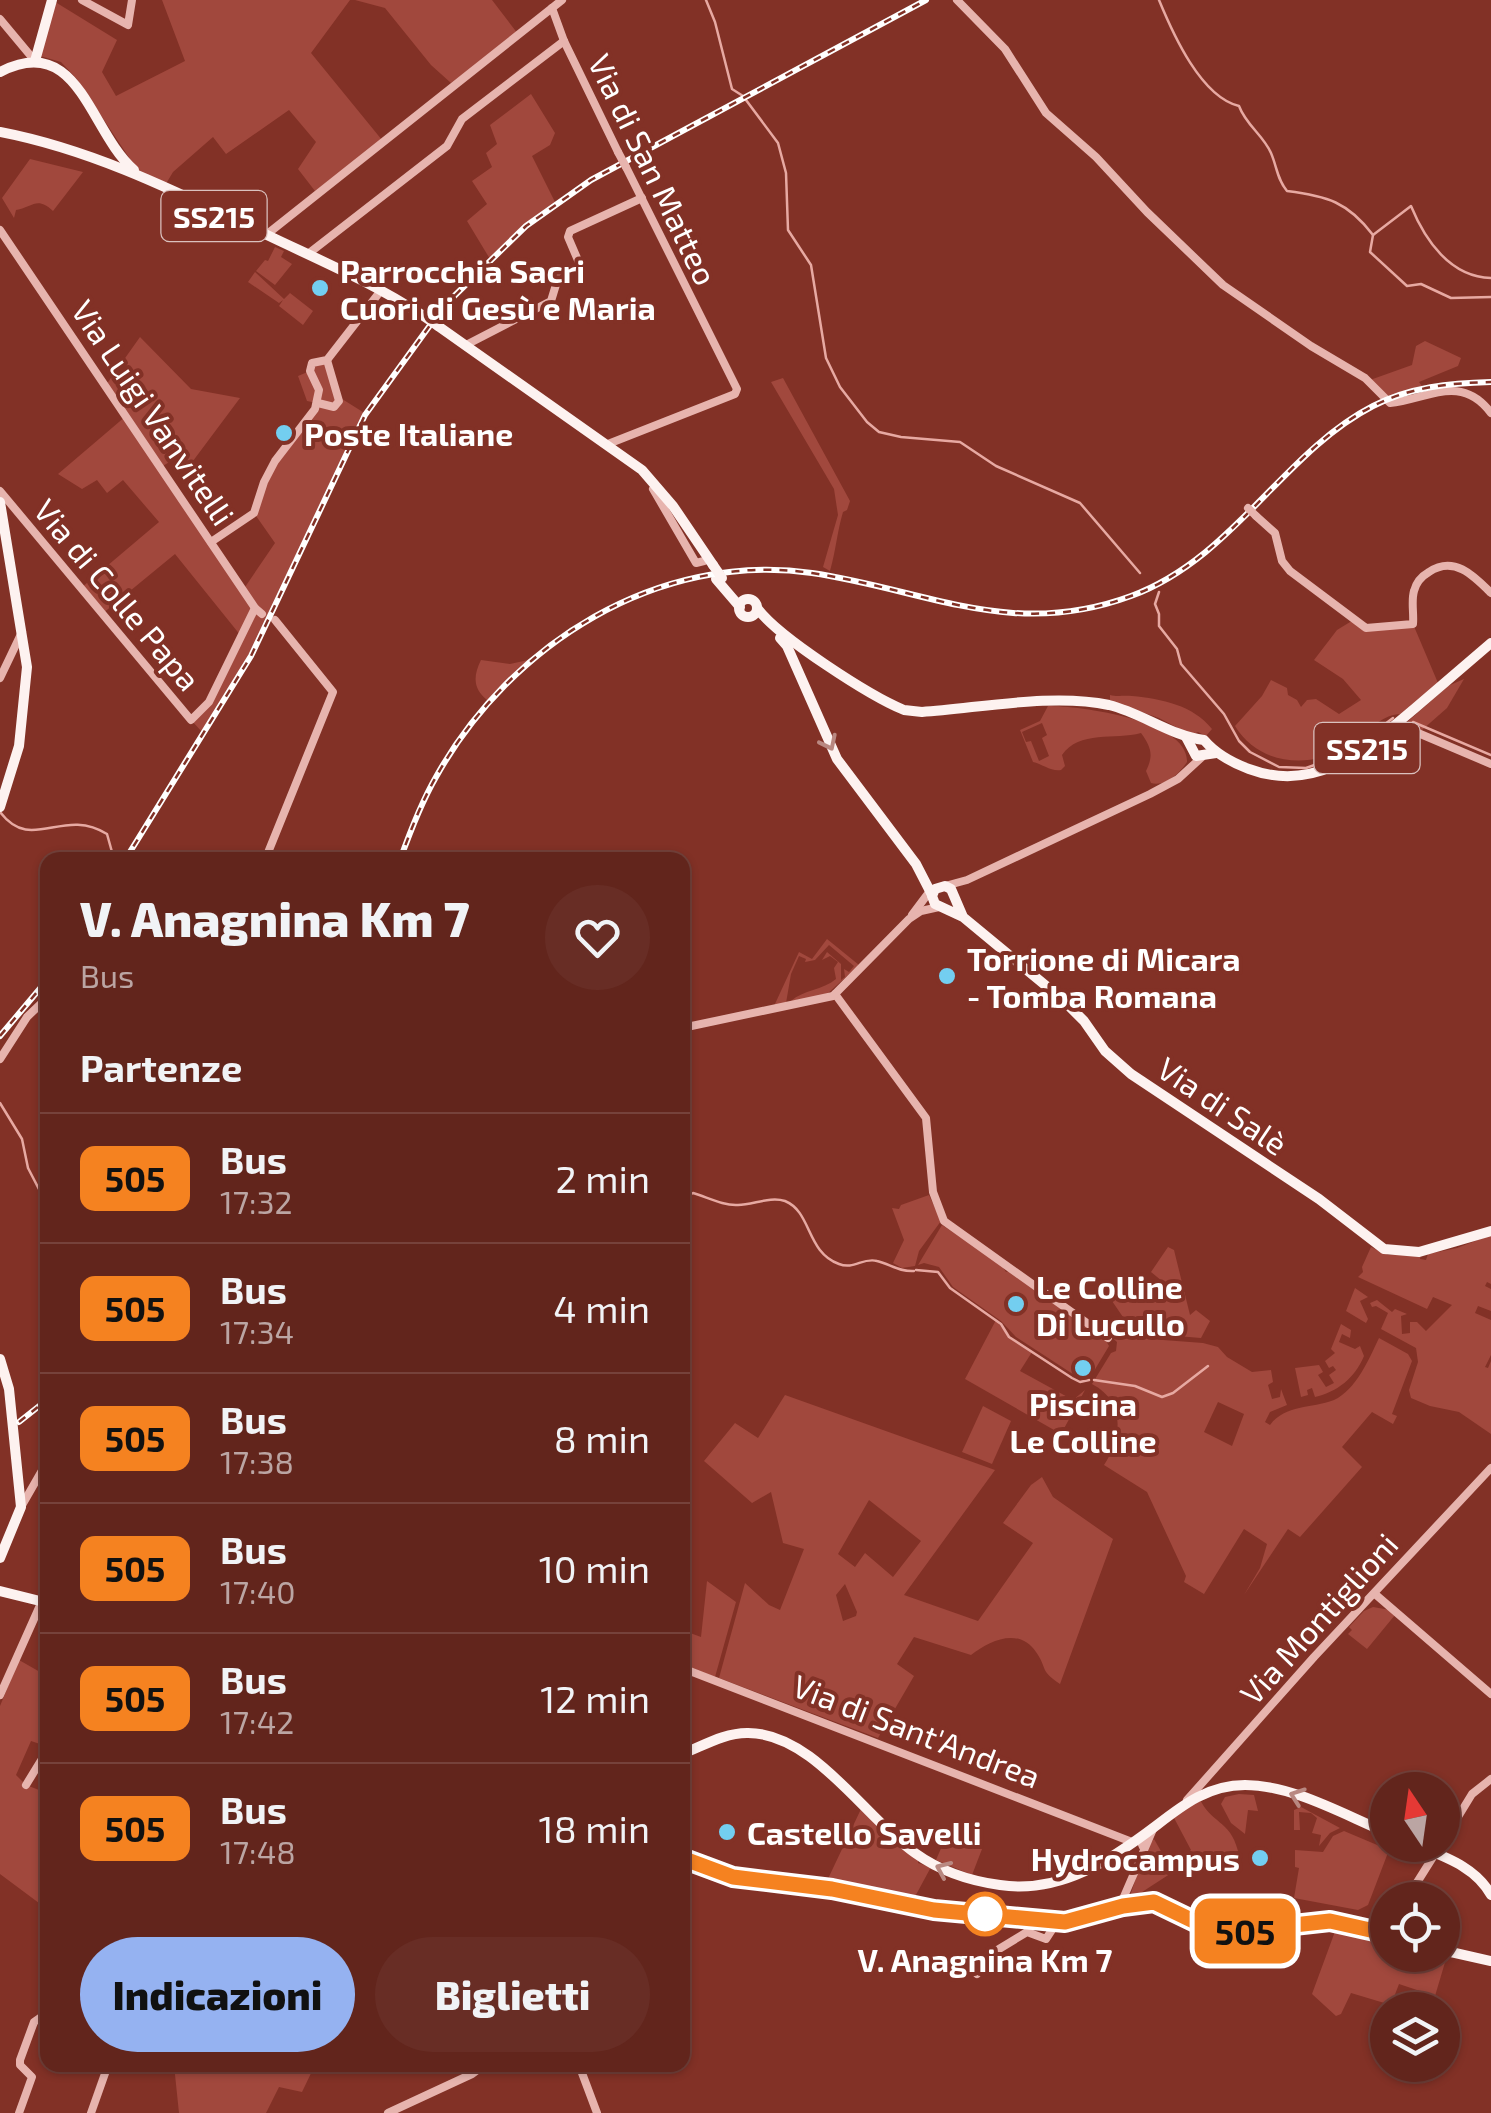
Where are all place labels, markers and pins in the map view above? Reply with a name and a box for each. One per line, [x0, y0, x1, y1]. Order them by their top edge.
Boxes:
place label: Parrocchia Sacri Cuori di Gesù e Maria [340, 251, 656, 326]
marker: Parrocchia Sacri Cuori di Gesù e Maria [309, 277, 331, 299]
place label: Poste Italiane [304, 414, 513, 452]
marker: Poste Italiane [273, 422, 295, 444]
place label: Torrione di Micara - Tomba Romana [967, 939, 1240, 1014]
marker: Torrione di Micara - Tomba Romana [936, 965, 958, 987]
place label: Le Colline Di Lucullo [1036, 1267, 1185, 1342]
marker: Le Colline Di Lucullo [1005, 1293, 1027, 1315]
marker: Piscina Le Colline [1072, 1357, 1094, 1379]
place label: Piscina Le Colline [1010, 1384, 1156, 1459]
place label: Castello Savelli [747, 1813, 982, 1851]
marker: Castello Savelli [716, 1821, 738, 1843]
place label: Hydrocampus [1031, 1839, 1240, 1878]
marker: Hydrocampus [1249, 1847, 1271, 1869]
marker: V. Anagnina Km 7 [964, 1893, 1006, 1935]
place label: V. Anagnina Km 7 [858, 1940, 1113, 1978]

